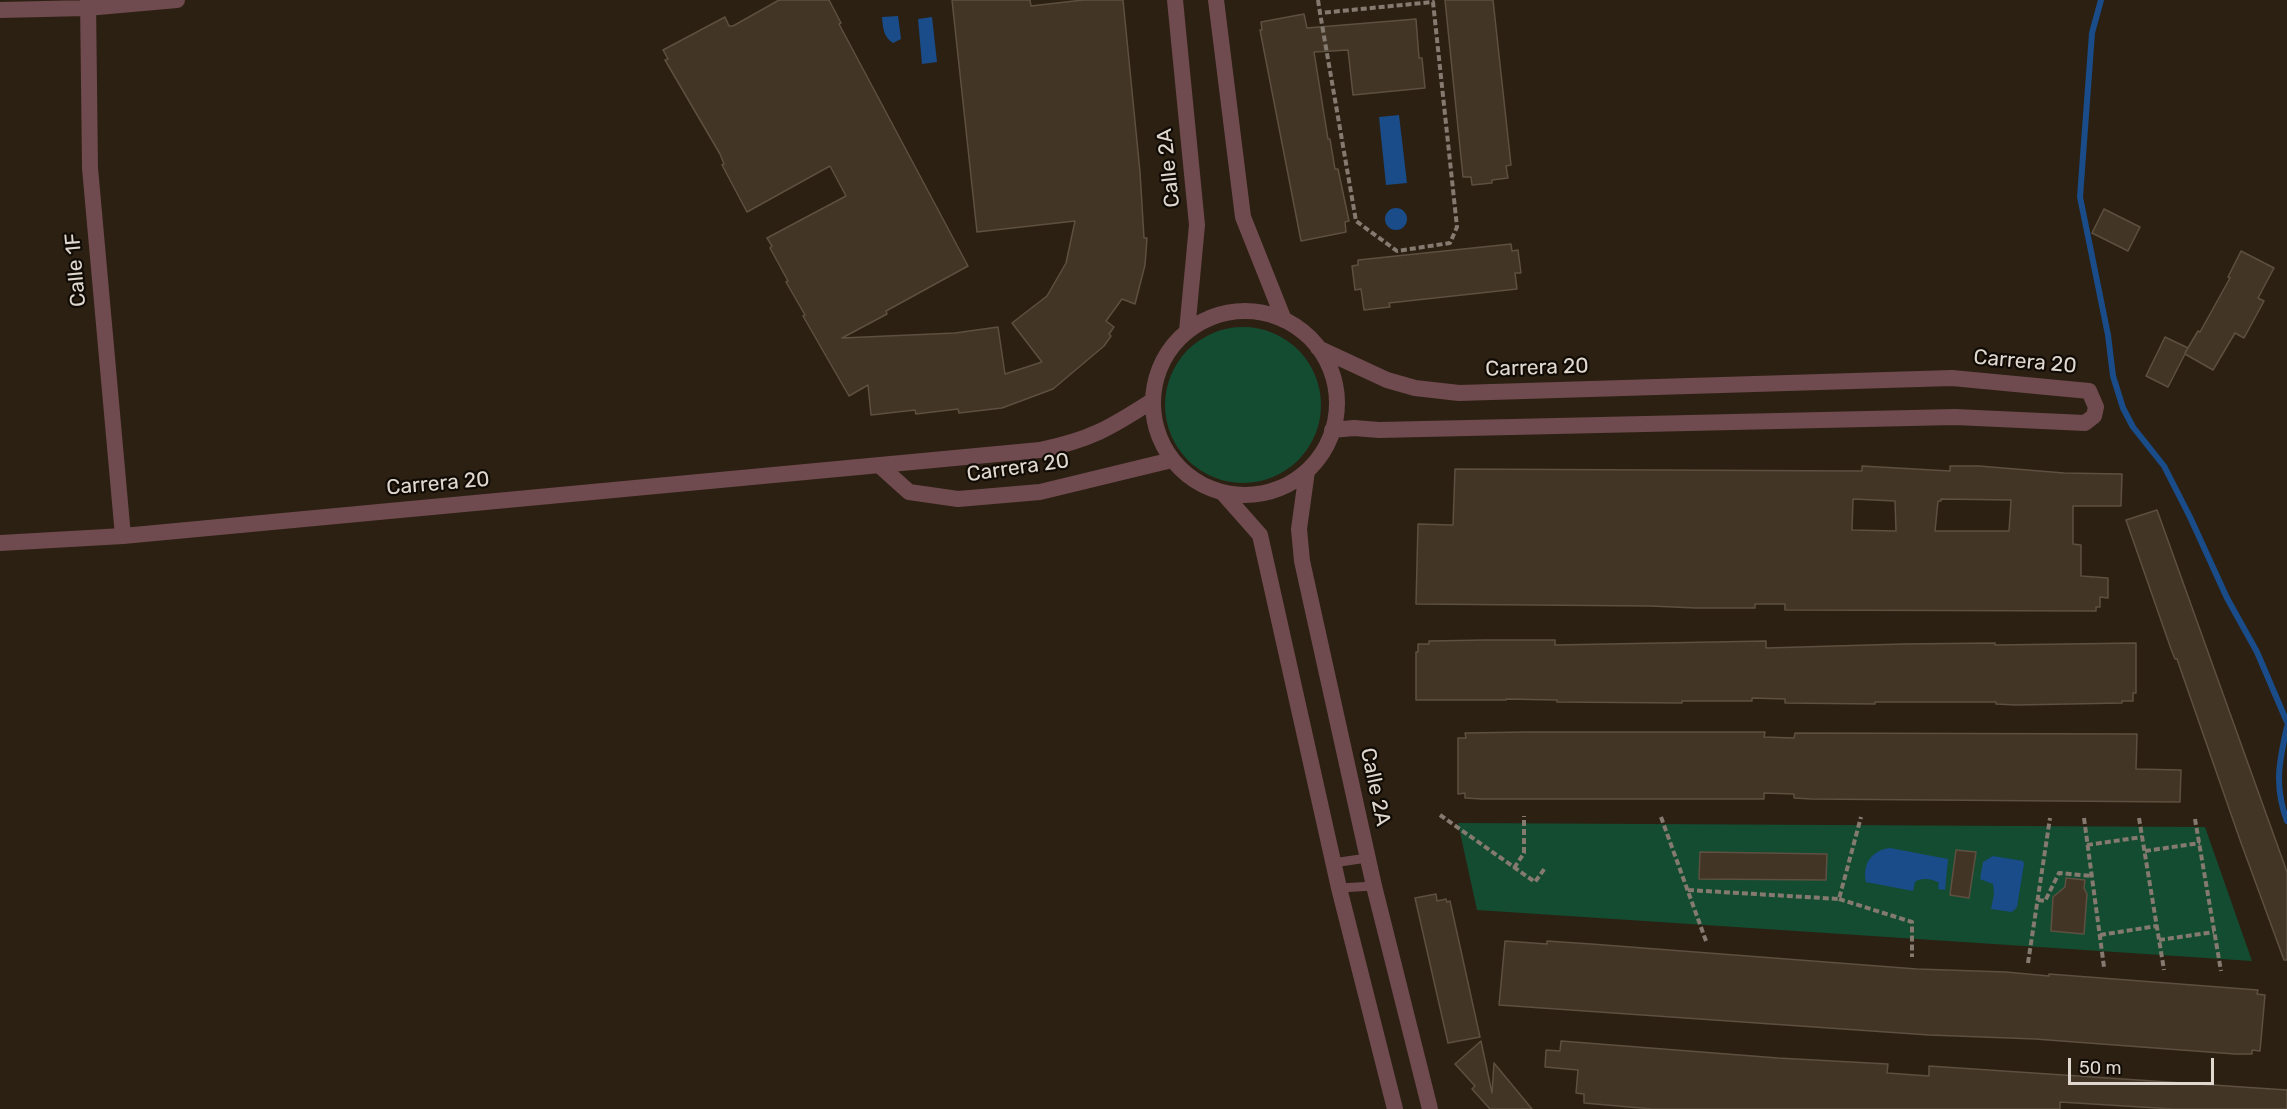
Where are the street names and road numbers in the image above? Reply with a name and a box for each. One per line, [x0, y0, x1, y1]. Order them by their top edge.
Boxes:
street label: Calle 2A [1152, 127, 1186, 209]
street label: Calle 1F [60, 232, 92, 308]
street label: Carrera 20 [1972, 345, 2078, 379]
street label: Carrera 20 [1485, 354, 1589, 382]
street label: Carrera 20 [965, 448, 1071, 488]
street label: Carrera 20 [385, 467, 491, 501]
street label: Calle 2A [1354, 746, 1396, 828]

